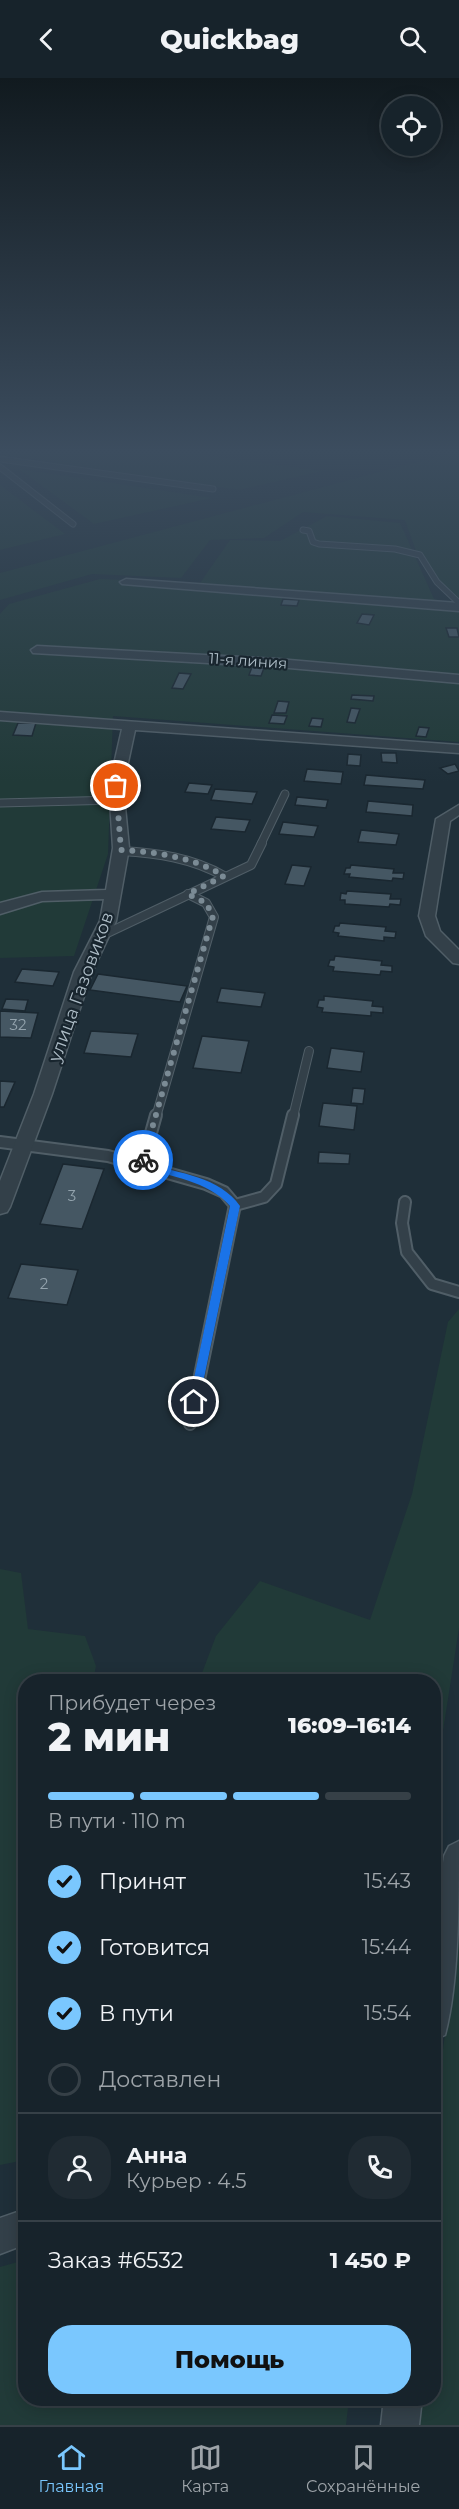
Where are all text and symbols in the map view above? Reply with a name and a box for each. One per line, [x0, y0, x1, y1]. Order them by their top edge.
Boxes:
icon: back [30, 23, 63, 56]
text: Quickbag [160, 23, 299, 56]
icon: search [396, 23, 429, 56]
map controls [381, 96, 441, 156]
button: locate [381, 96, 441, 156]
street label: 11-я линия [208, 648, 288, 673]
pin [90, 760, 141, 811]
icon: bag [99, 769, 132, 802]
street label: улица Газовиков [43, 909, 118, 1066]
house number: 32 [10, 1015, 26, 1034]
courier [113, 1130, 173, 1190]
icon: bike [127, 1144, 160, 1177]
house number: 3 [68, 1186, 76, 1205]
house number: 2 [40, 1274, 48, 1293]
pin [168, 1376, 219, 1427]
icon: home [177, 1385, 210, 1418]
text: Прибудет через [48, 1691, 216, 1715]
text: 16:09–16:14 [288, 1712, 411, 1739]
text: 2 мин [48, 1713, 170, 1761]
text: В пути · 110 m [48, 1809, 186, 1833]
icon: check [48, 1865, 81, 1898]
text: Принят [99, 1868, 186, 1895]
text: 15:43 [364, 1869, 411, 1893]
icon: check [48, 1931, 81, 1964]
text: Готовится [99, 1934, 210, 1961]
text: 15:44 [362, 1935, 411, 1959]
icon: check [48, 1997, 81, 2030]
text: В пути [99, 2000, 174, 2027]
text: 15:54 [364, 2001, 411, 2025]
text: Доставлен [99, 2066, 221, 2093]
button: person [48, 2136, 111, 2199]
button: phone [348, 2136, 411, 2199]
text: Анна [126, 2142, 187, 2169]
text: Курьер · 4.5 [126, 2169, 246, 2193]
text: Заказ #6532 [48, 2247, 183, 2274]
text: 1 450 ₽ [330, 2247, 411, 2274]
button: Помощь [48, 2325, 411, 2394]
tab: Главная [39, 2441, 104, 2496]
tab: Карта [181, 2441, 229, 2496]
tab: Сохранённые [306, 2441, 420, 2496]

